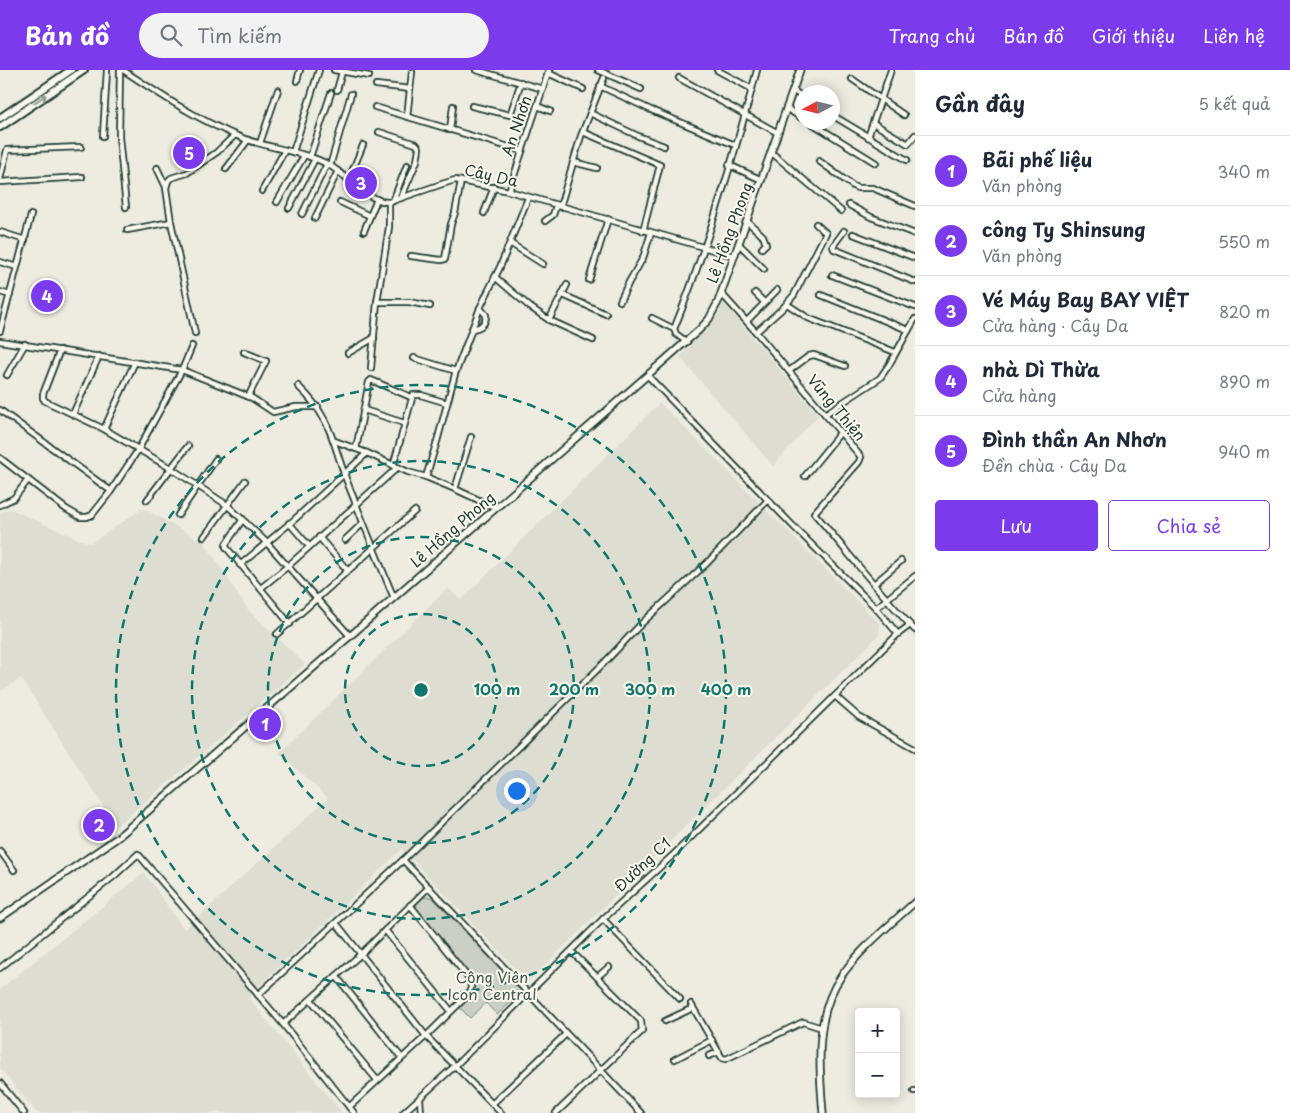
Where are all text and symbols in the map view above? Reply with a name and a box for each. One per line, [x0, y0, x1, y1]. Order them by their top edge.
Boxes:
search box [139, 13, 489, 58]
text: Bản đồ [25, 17, 109, 53]
icon: search [157, 21, 185, 49]
text: Tìm kiếm [197, 21, 282, 49]
text: Trang chủ [889, 22, 976, 49]
text: Bản đồ [1004, 22, 1064, 49]
text: Giới thiệu [1092, 22, 1175, 49]
text: Liên hệ [1203, 22, 1265, 49]
north arrow [795, 85, 840, 130]
text: Gần đây [935, 87, 1025, 119]
text: 5 kết quả [1199, 91, 1270, 115]
street label: An Nhơn [495, 92, 537, 159]
one-way arrow [33, 94, 47, 104]
pin: 5 [173, 134, 205, 172]
text: Bãi phế liệu [982, 145, 1092, 173]
street label: Cây Da [462, 157, 521, 192]
text: 1 [947, 159, 955, 183]
text: 340 m [1218, 159, 1270, 183]
pin: 3 [345, 164, 377, 202]
text: Văn phòng [982, 173, 1063, 197]
street label: Lê Hồng Phong [700, 179, 758, 286]
text: công Ty Shinsung [982, 215, 1146, 243]
text: 2 [945, 229, 957, 253]
text: 550 m [1218, 229, 1270, 253]
text: Văn phòng [982, 243, 1063, 267]
pin: 4 [31, 277, 63, 315]
text: Vé Máy Bay BAY VIỆT [982, 285, 1189, 313]
text: 3 [946, 299, 956, 323]
text: 820 m [1219, 299, 1270, 323]
text: Cửa hàng · Cây Da [982, 313, 1128, 337]
text: nhà Dì Thừa [982, 355, 1100, 383]
street label: Vũng Thiện [802, 369, 872, 445]
text: 4 [946, 369, 956, 393]
text: 890 m [1219, 369, 1270, 393]
text: Cửa hàng [982, 383, 1056, 407]
text: Đình thần An Nhơn [982, 425, 1167, 453]
text: 5 [946, 439, 956, 463]
text: 940 m [1218, 439, 1270, 463]
text: Đền chùa · Cây Da [982, 453, 1127, 477]
street label: Lê Hồng Phong [404, 485, 500, 572]
button: Lưu [935, 500, 1098, 551]
button: Chia sẻ [1108, 500, 1270, 551]
text: 100 m [474, 677, 520, 700]
text: 200 m [549, 677, 599, 700]
text: 300 m [625, 677, 675, 700]
text: 400 m [701, 677, 751, 700]
centre of rings [412, 681, 430, 699]
pin: 1 [249, 705, 281, 743]
your location [504, 778, 530, 804]
pin: 2 [83, 806, 115, 844]
street label: Đường C1 [608, 831, 676, 896]
park label: Công Viên Icon Central [448, 965, 536, 1005]
map controls [855, 1008, 900, 1098]
button: + [855, 1008, 900, 1053]
button: − [855, 1053, 900, 1098]

